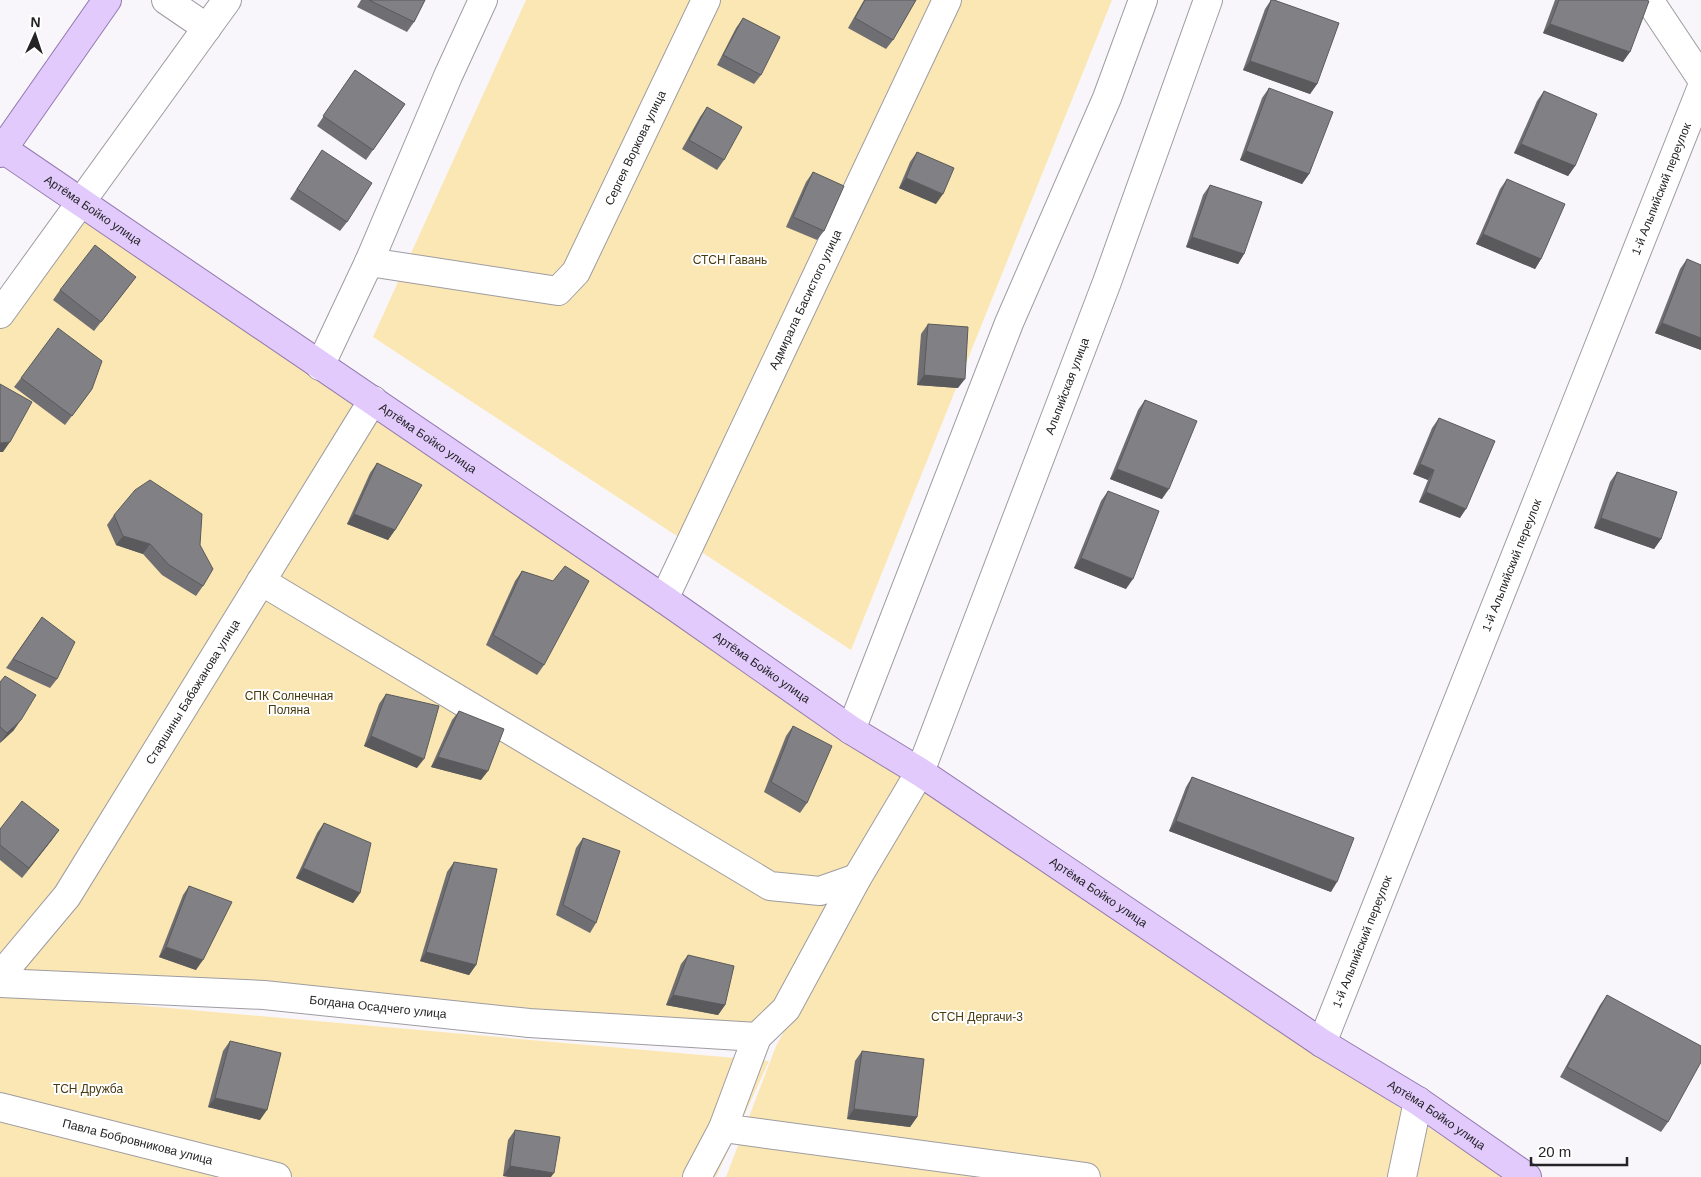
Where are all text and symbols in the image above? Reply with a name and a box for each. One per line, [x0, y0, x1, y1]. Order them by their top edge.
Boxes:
north arrow [10, 10, 60, 60]
text: N [30, 14, 41, 30]
street label: Сергея Воркова улица [602, 88, 669, 207]
street label: 1-й Альпийский переулок [1629, 120, 1694, 257]
street label: Артёма Бойко улица [42, 172, 145, 249]
street label: Адмирала Басистого улица [766, 227, 845, 372]
park label: СТСН Гавань [693, 253, 767, 267]
street label: Альпийская улица [1042, 336, 1092, 436]
street label: Артёма Бойко улица [377, 400, 479, 476]
street label: 1-й Альпийский переулок [1479, 496, 1545, 634]
street label: Старшины Бабажанова улица [143, 617, 243, 767]
street label: Артёма Бойко улица [711, 629, 813, 706]
park label: СПК Солнечная Поляна [245, 689, 333, 717]
street label: Артёма Бойко улица [1047, 854, 1150, 930]
street label: 1-й Альпийский переулок [1330, 873, 1395, 1010]
street label: Богдана Осадчего улица [309, 993, 448, 1021]
park label: СТСН Дергачи-3 [931, 1010, 1023, 1024]
street label: Артёма Бойко улица [1385, 1077, 1488, 1153]
park label: ТСН Дружба [53, 1082, 123, 1096]
street label: Павла Бобровникова улица [61, 1116, 215, 1168]
scale bar [1531, 1134, 1627, 1166]
text: 20 m [1538, 1143, 1571, 1160]

